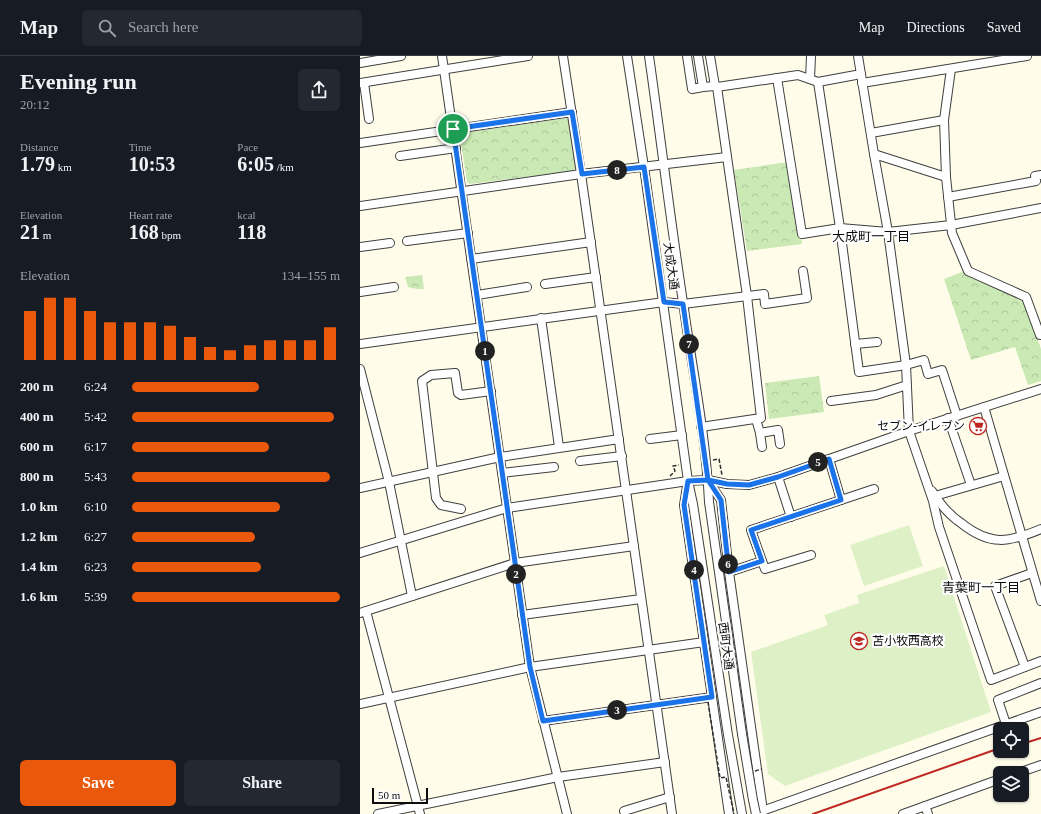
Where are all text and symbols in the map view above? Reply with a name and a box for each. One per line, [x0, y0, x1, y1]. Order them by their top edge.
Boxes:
search box [82, 10, 362, 46]
text: Map [20, 17, 58, 38]
icon: search [96, 17, 118, 39]
text: Search here [128, 19, 198, 35]
text: Map [859, 20, 884, 35]
text: Directions [906, 20, 965, 35]
text: Saved [987, 20, 1021, 35]
text: Evening run [20, 69, 137, 94]
button: share [298, 69, 340, 111]
text: 20:12 [20, 97, 50, 112]
pin [436, 112, 470, 146]
icon: arrive [442, 118, 464, 140]
text: Distance [20, 141, 58, 153]
text: Time [129, 141, 151, 153]
text: Pace [237, 141, 258, 153]
text: 1.79 [20, 153, 55, 175]
text: 10:53 [129, 153, 175, 175]
text: 6:05 [237, 153, 274, 175]
pin: 8 [607, 160, 627, 180]
text: km [55, 161, 72, 173]
text: /km [274, 161, 294, 173]
text: 8 [614, 164, 620, 176]
text: Elevation [20, 209, 62, 221]
text: Heart rate [129, 209, 172, 221]
text: kcal [237, 209, 256, 221]
text: 21 [20, 221, 40, 243]
text: 168 [129, 221, 159, 243]
text: 118 [237, 221, 266, 243]
text: m [40, 229, 51, 241]
text: bpm [159, 229, 181, 241]
district label: 大成町一丁目 [832, 229, 910, 244]
street label: 大成大通 [661, 241, 681, 291]
text: Elevation [20, 268, 70, 283]
text: 134–155 m [281, 268, 340, 283]
pin: 7 [679, 334, 699, 354]
text: 7 [686, 338, 692, 350]
pin: 1 [475, 341, 495, 361]
text: 1 [482, 345, 488, 357]
text: 200 m [20, 379, 54, 394]
text: 6:24 [84, 379, 107, 394]
text: 400 m [20, 409, 54, 424]
text: 5:42 [84, 409, 107, 424]
supermarket icon: セブン-イレブン [968, 416, 988, 436]
place label: セブン-イレブン [877, 419, 965, 433]
text: 600 m [20, 439, 54, 454]
text: 6:17 [84, 439, 107, 454]
pin: 5 [808, 452, 828, 472]
text: 5 [815, 456, 821, 468]
text: 800 m [20, 469, 54, 484]
text: 5:43 [84, 469, 107, 484]
text: 1.0 km [20, 499, 58, 514]
text: 6:10 [84, 499, 107, 514]
text: 1.2 km [20, 529, 58, 544]
text: 6:27 [84, 529, 107, 544]
pin: 6 [718, 554, 738, 574]
text: 6 [725, 558, 731, 570]
text: 1.4 km [20, 559, 58, 574]
text: 6:23 [84, 559, 107, 574]
pin: 4 [684, 560, 704, 580]
pin: 2 [506, 564, 526, 584]
text: 4 [691, 564, 697, 576]
text: 2 [513, 568, 519, 580]
district label: 青葉町一丁目 [942, 580, 1020, 595]
text: 1.6 km [20, 589, 58, 604]
text: 5:39 [84, 589, 107, 604]
street label: 西町大通 [716, 621, 736, 671]
school or university icon: 苫小牧西高校 [849, 631, 869, 651]
place label: 苫小牧西高校 [872, 634, 944, 648]
pin: 3 [607, 700, 627, 720]
text: 3 [614, 704, 620, 716]
map controls [993, 722, 1029, 802]
button: locate [993, 722, 1029, 758]
button: Save [20, 760, 176, 806]
button: Share [184, 760, 340, 806]
button: layers [993, 766, 1029, 802]
scale bar [372, 786, 428, 805]
text: 50 m [378, 789, 400, 801]

